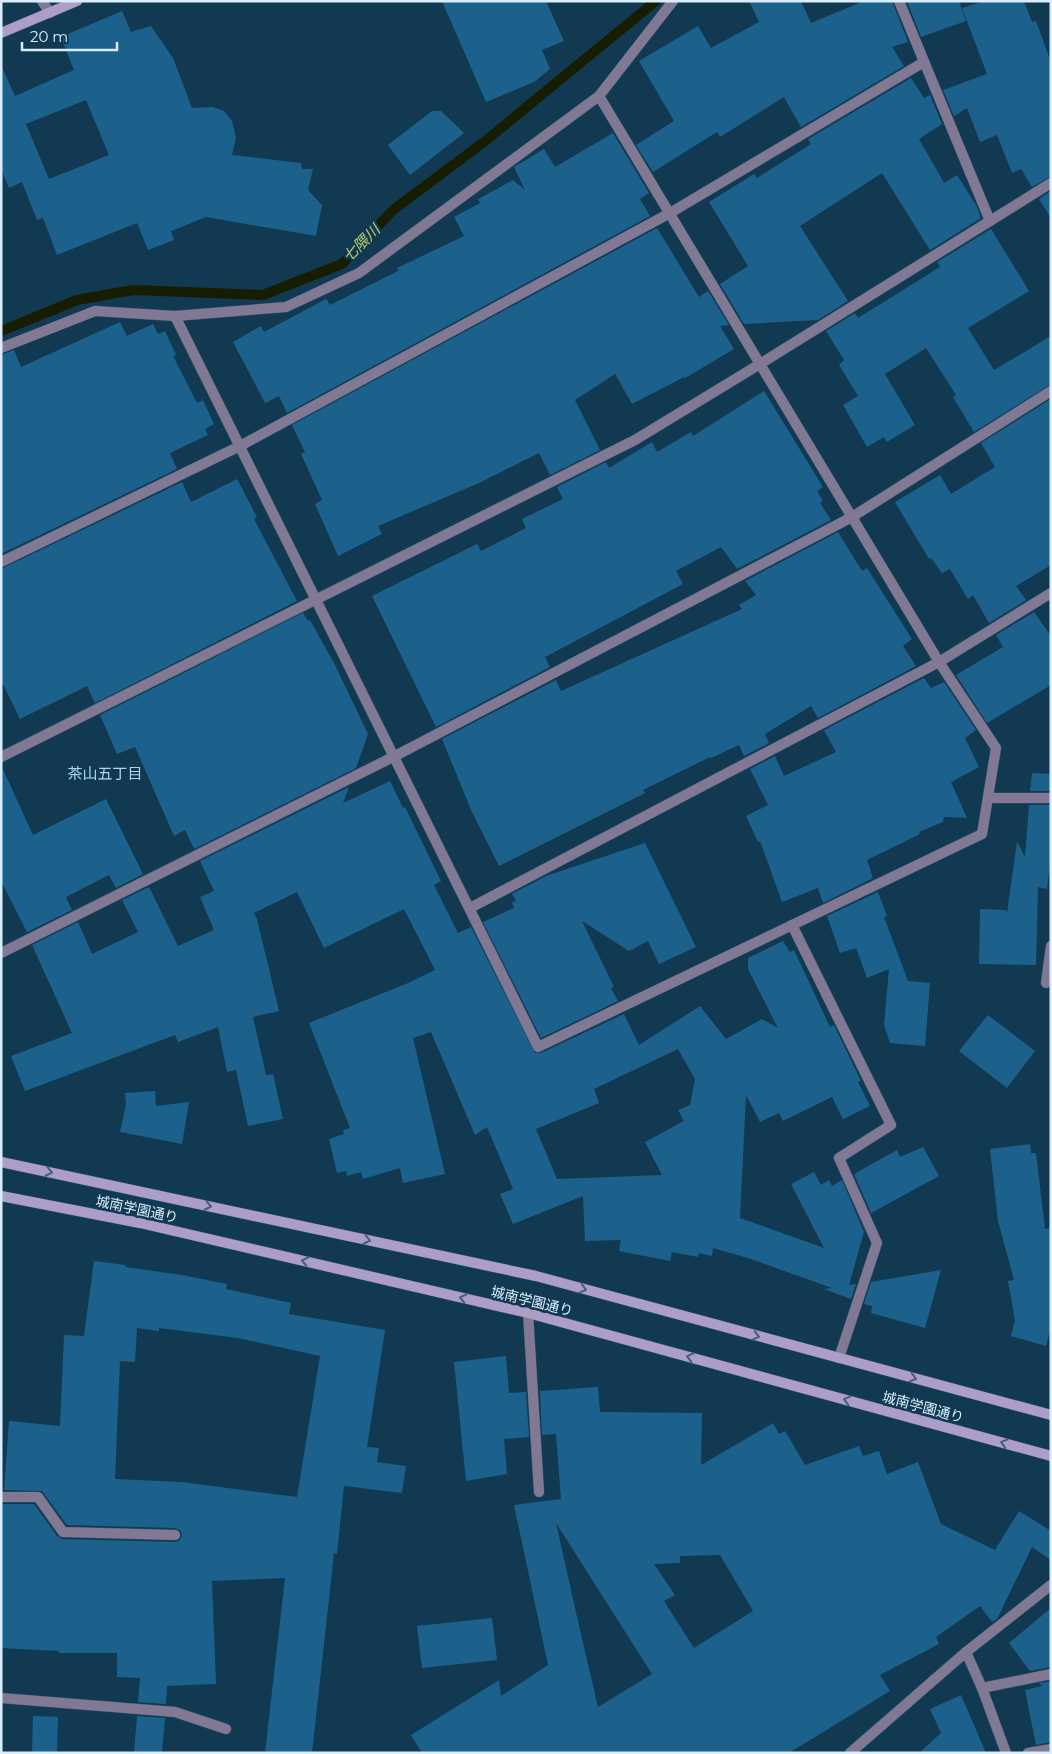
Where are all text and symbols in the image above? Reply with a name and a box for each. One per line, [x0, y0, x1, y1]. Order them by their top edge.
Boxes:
scale bar [22, 20, 118, 52]
text: 20 m [30, 27, 68, 46]
water label: 七隈川 [338, 219, 385, 266]
district label: 茶山五丁目 [67, 764, 143, 783]
one-way arrow [44, 1166, 53, 1177]
street label: 城南学園通り [94, 1191, 180, 1227]
one-way arrow [203, 1200, 212, 1211]
one-way arrow [362, 1234, 371, 1245]
one-way arrow [301, 1256, 310, 1267]
street label: 城南学園通り [489, 1282, 575, 1320]
one-way arrow [578, 1283, 586, 1293]
one-way arrow [459, 1293, 468, 1304]
one-way arrow [752, 1330, 761, 1341]
one-way arrow [687, 1353, 695, 1363]
one-way arrow [909, 1373, 917, 1383]
street label: 城南学園通り [880, 1387, 966, 1427]
one-way arrow [842, 1395, 851, 1406]
one-way arrow [1000, 1438, 1008, 1448]

